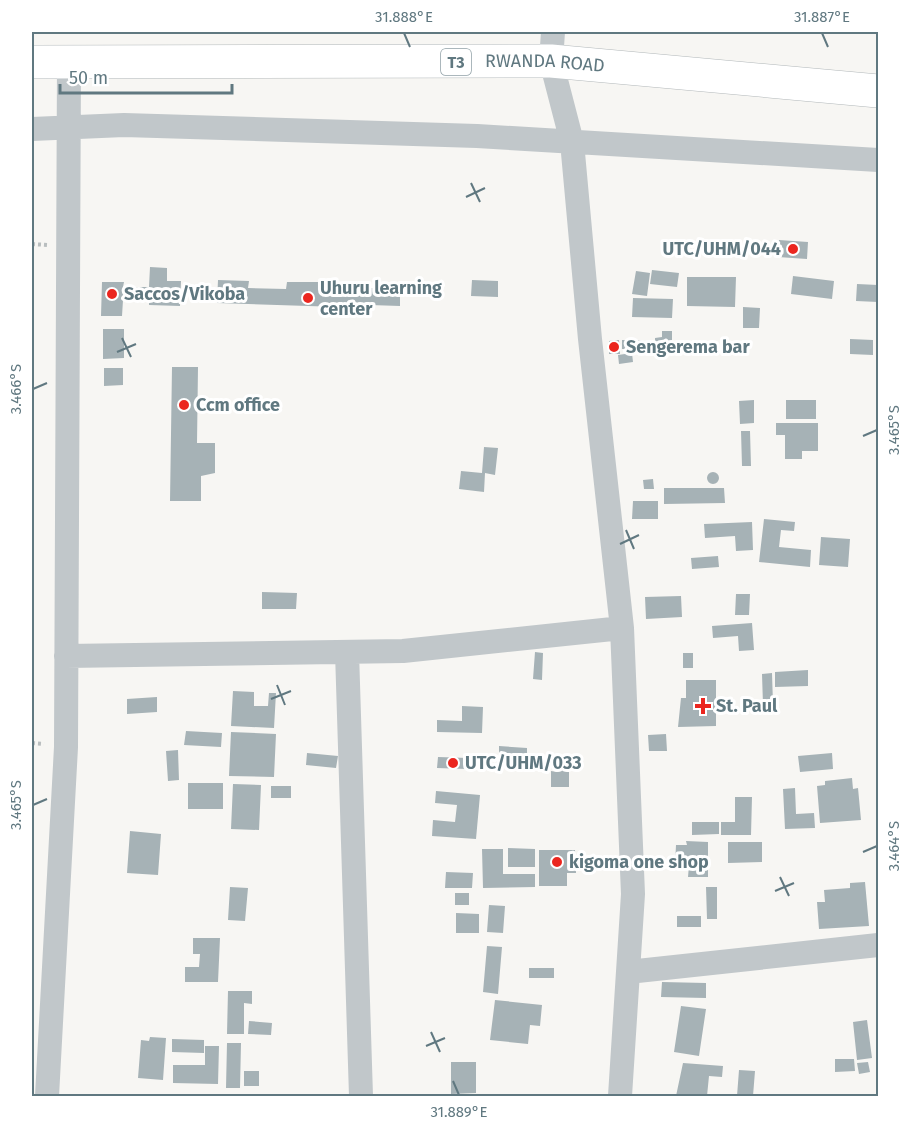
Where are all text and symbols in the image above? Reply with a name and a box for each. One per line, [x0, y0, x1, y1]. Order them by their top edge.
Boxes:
text: 31.888°E [375, 8, 433, 26]
text: 31.887°E [794, 8, 850, 26]
road number: T3 [441, 49, 471, 75]
street label: RWANDA ROAD [485, 50, 606, 77]
scale bar [60, 57, 232, 95]
text: 50 m [69, 67, 108, 89]
place label: UTC/UHM/044 [663, 238, 781, 260]
marker: UTC/UHM/044 [786, 242, 800, 256]
place label: Uhuru learning center [320, 277, 442, 320]
place label: Saccos/Vikoba [124, 283, 245, 305]
marker: Saccos/Vikoba [105, 287, 119, 301]
marker: Uhuru learning center [301, 291, 315, 305]
place label: Sengerema bar [626, 336, 750, 358]
marker: Sengerema bar [607, 340, 621, 354]
text: 3.466°S [7, 364, 25, 414]
place label: Ccm office [196, 394, 280, 416]
marker: Ccm office [177, 398, 191, 412]
text: 3.465°S [885, 405, 903, 455]
place label: St. Paul [716, 695, 778, 717]
marker: St. Paul [694, 697, 712, 715]
place label: UTC/UHM/033 [465, 752, 582, 774]
marker: UTC/UHM/033 [446, 756, 460, 770]
text: 3.465°S [7, 780, 25, 830]
text: 3.464°S [885, 821, 903, 871]
place label: kigoma one shop [569, 851, 709, 873]
marker: kigoma one shop [550, 855, 564, 869]
text: 31.889°E [430, 1103, 488, 1121]

